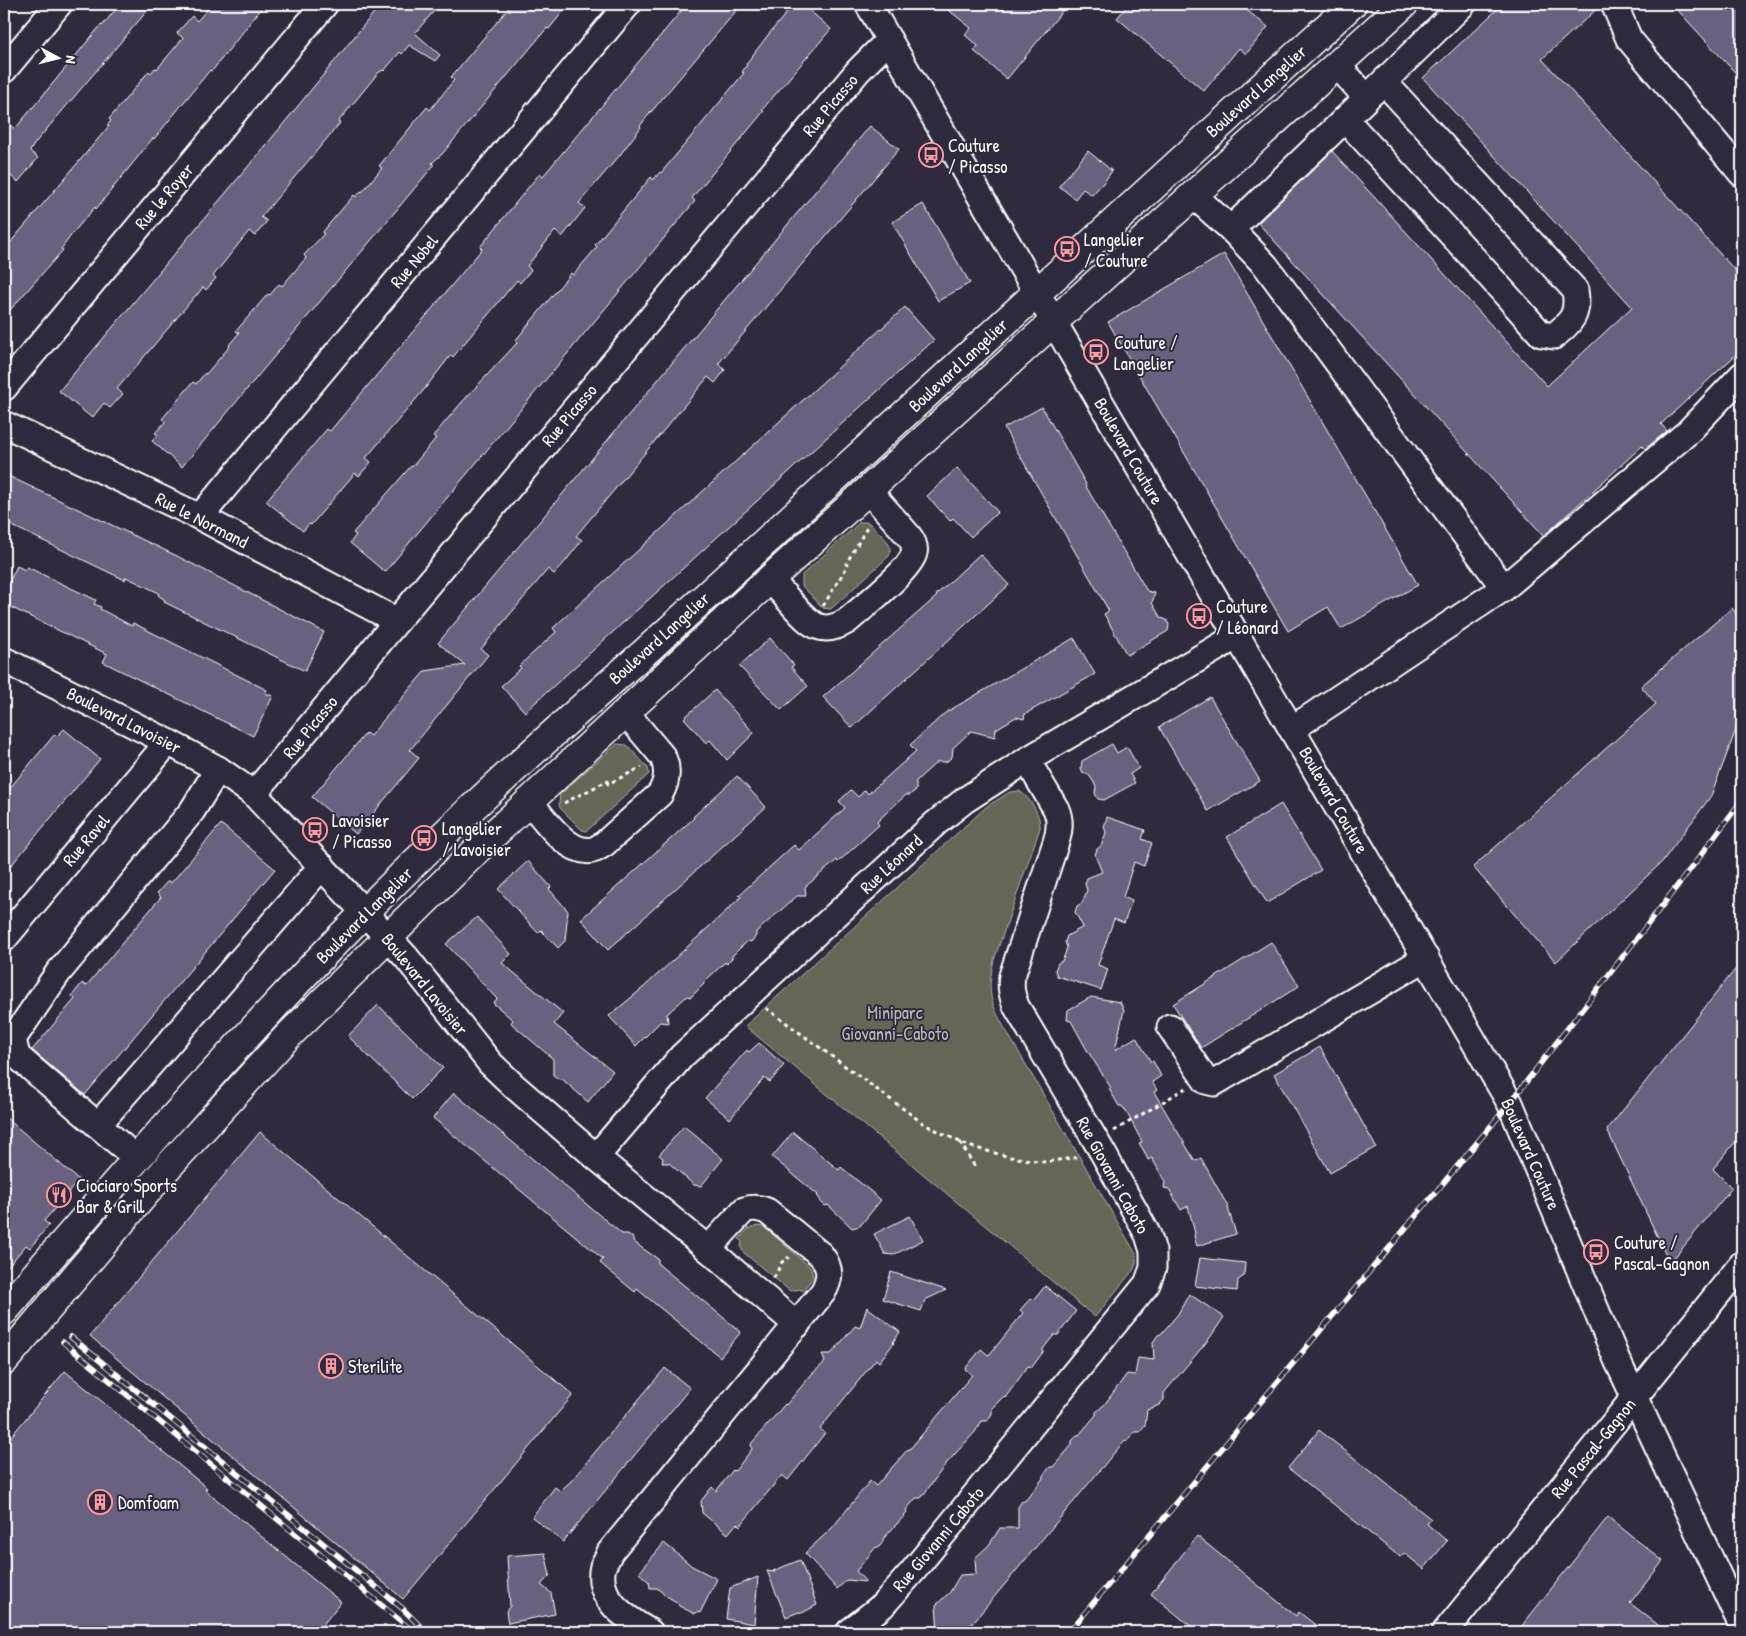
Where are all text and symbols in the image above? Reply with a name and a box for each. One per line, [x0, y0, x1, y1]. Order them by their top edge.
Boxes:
north arrow [32, 32, 82, 82]
street label: Boulevard Langelier [1200, 39, 1312, 143]
text: N [61, 55, 81, 65]
street label: Rue Picasso [796, 68, 864, 142]
place label: Couture / Picasso [948, 133, 1008, 179]
bus stop icon: Couture / Picasso [918, 142, 944, 168]
street label: Rue le Royer [129, 157, 199, 235]
place label: Langelier / Couture [1084, 227, 1148, 273]
street label: Rue Nobel [384, 229, 444, 293]
bus stop icon: Langelier / Couture [1054, 236, 1080, 262]
street label: Boulevard Langelier [903, 312, 1013, 418]
place label: Couture / Langelier [1114, 330, 1178, 376]
bus stop icon: Couture / Langelier [1083, 339, 1109, 365]
street label: Rue Picasso [535, 378, 603, 452]
street label: Boulevard Couture [1088, 393, 1170, 509]
street label: Rue le Normand [151, 486, 253, 554]
street label: Boulevard Langelier [603, 586, 715, 690]
place label: Couture / Léonard [1216, 594, 1278, 640]
bus stop icon: Couture / Léonard [1186, 603, 1212, 629]
street label: Boulevard Lavoisier [63, 680, 186, 760]
street label: Rue Picasso [277, 690, 343, 764]
street label: Boulevard Couture [1293, 742, 1375, 858]
street label: Rue Ravel [57, 808, 115, 871]
place label: Lavoisier / Picasso [332, 808, 392, 854]
place label: Langelier / Lavoisier [442, 816, 511, 862]
bus stop icon: Lavoisier / Picasso [302, 817, 328, 843]
bus stop icon: Langelier / Lavoisier [411, 825, 437, 851]
street label: Rue Léonard [854, 829, 928, 899]
street label: Boulevard Langelier [310, 861, 418, 969]
street label: Boulevard Lavoisier [376, 927, 474, 1041]
park label: Miniparc Giovanni-Caboto [842, 1000, 948, 1046]
street label: Boulevard Couture [1495, 1094, 1567, 1214]
street label: Rue Giovanni Caboto [1070, 1112, 1156, 1238]
place label: Ciociaro Sports Bar & Grill [76, 1173, 177, 1219]
restaurant icon: Ciociaro Sports Bar & Grill [46, 1182, 72, 1208]
place label: Couture / Pascal-Gagnon [1614, 1230, 1710, 1276]
bus stop icon: Couture / Pascal-Gagnon [1583, 1239, 1609, 1265]
building icon: Sterilite [318, 1353, 344, 1379]
place label: Sterilite [348, 1354, 403, 1379]
street label: Rue Pascal-Gagnon [1545, 1392, 1641, 1504]
street label: Rue Giovanni Caboto [887, 1481, 989, 1597]
building icon: Domfoam [87, 1489, 113, 1515]
place label: Domfoam [118, 1490, 179, 1515]

